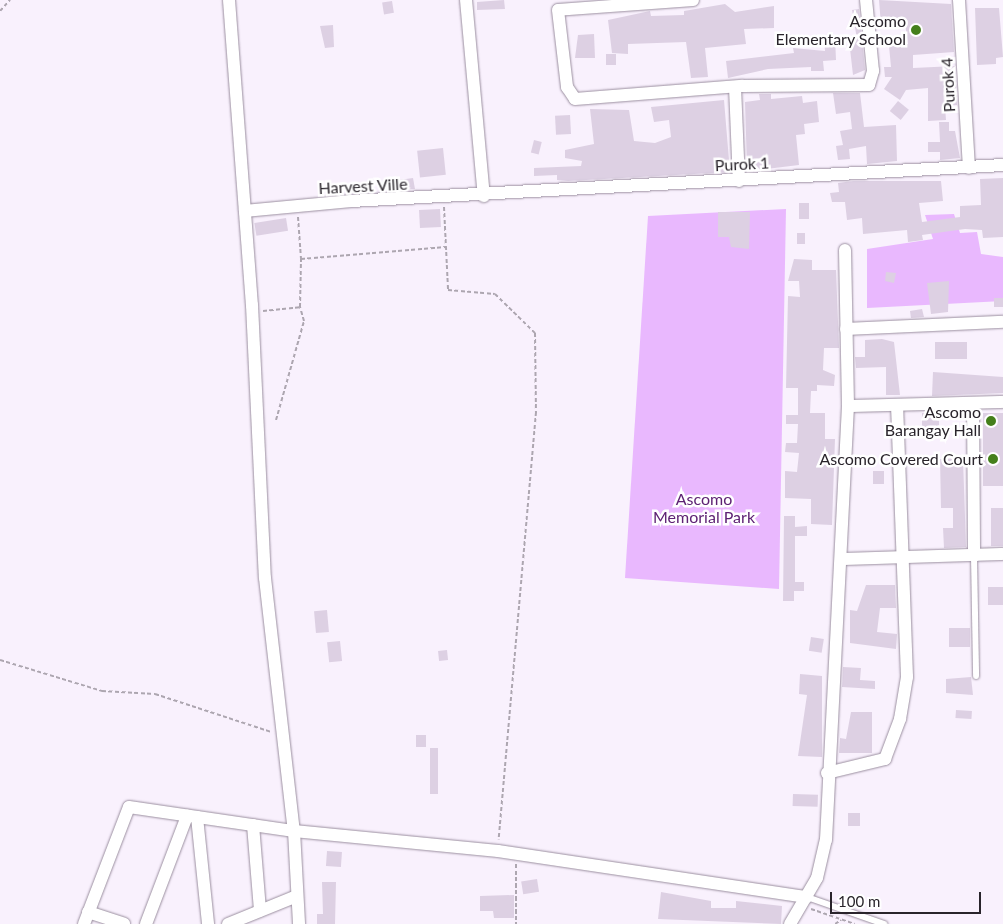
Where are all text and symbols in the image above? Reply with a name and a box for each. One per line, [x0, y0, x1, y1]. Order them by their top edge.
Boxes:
place label: Ascomo Elementary School [775, 11, 906, 49]
marker: Ascomo Elementary School [910, 24, 922, 36]
street label: Purok 4 [937, 57, 959, 113]
street label: Purok 1 [714, 153, 770, 175]
street label: Harvest Ville [318, 174, 408, 198]
place label: Ascomo Barangay Hall [884, 402, 981, 440]
marker: Ascomo Barangay Hall [985, 415, 997, 427]
place label: Ascomo Covered Court [819, 449, 983, 469]
marker: Ascomo Covered Court [987, 453, 999, 465]
park label: Ascomo Memorial Park [653, 489, 755, 527]
scale bar [833, 882, 984, 914]
text: 100 m [838, 892, 880, 910]

